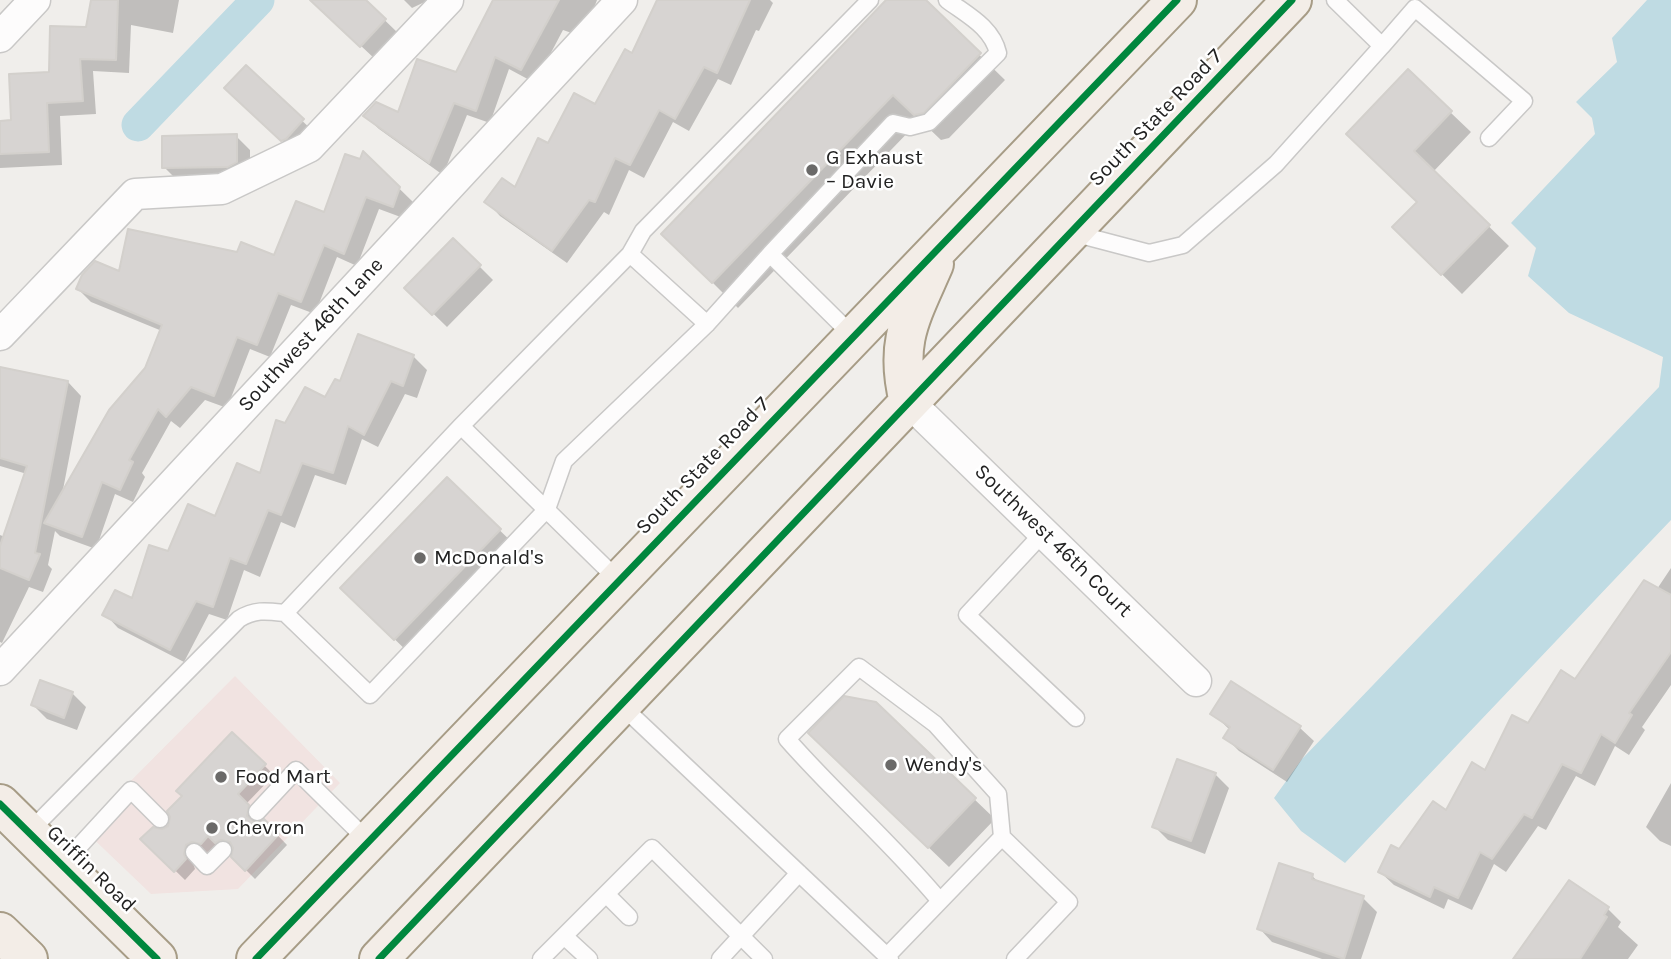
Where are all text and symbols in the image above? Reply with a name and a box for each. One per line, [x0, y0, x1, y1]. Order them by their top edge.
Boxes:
street label: South State Road 7 [1084, 44, 1228, 192]
place label: G Exhaust – Davie [826, 145, 923, 195]
marker: G Exhaust – Davie [804, 162, 820, 178]
street label: Southwest 46th Lane [233, 253, 389, 417]
street label: South State Road 7 [631, 392, 775, 540]
street label: Southwest 46th Court [969, 459, 1137, 623]
place label: McDonald's [434, 545, 544, 571]
marker: McDonald's [412, 550, 428, 566]
place label: Wendy's [905, 752, 983, 778]
marker: Wendy's [883, 757, 899, 773]
place label: Food Mart [235, 764, 331, 790]
marker: Food Mart [213, 769, 229, 785]
place label: Chevron [226, 815, 305, 841]
street label: Griffin Road [41, 820, 141, 918]
marker: Chevron [204, 820, 220, 836]

